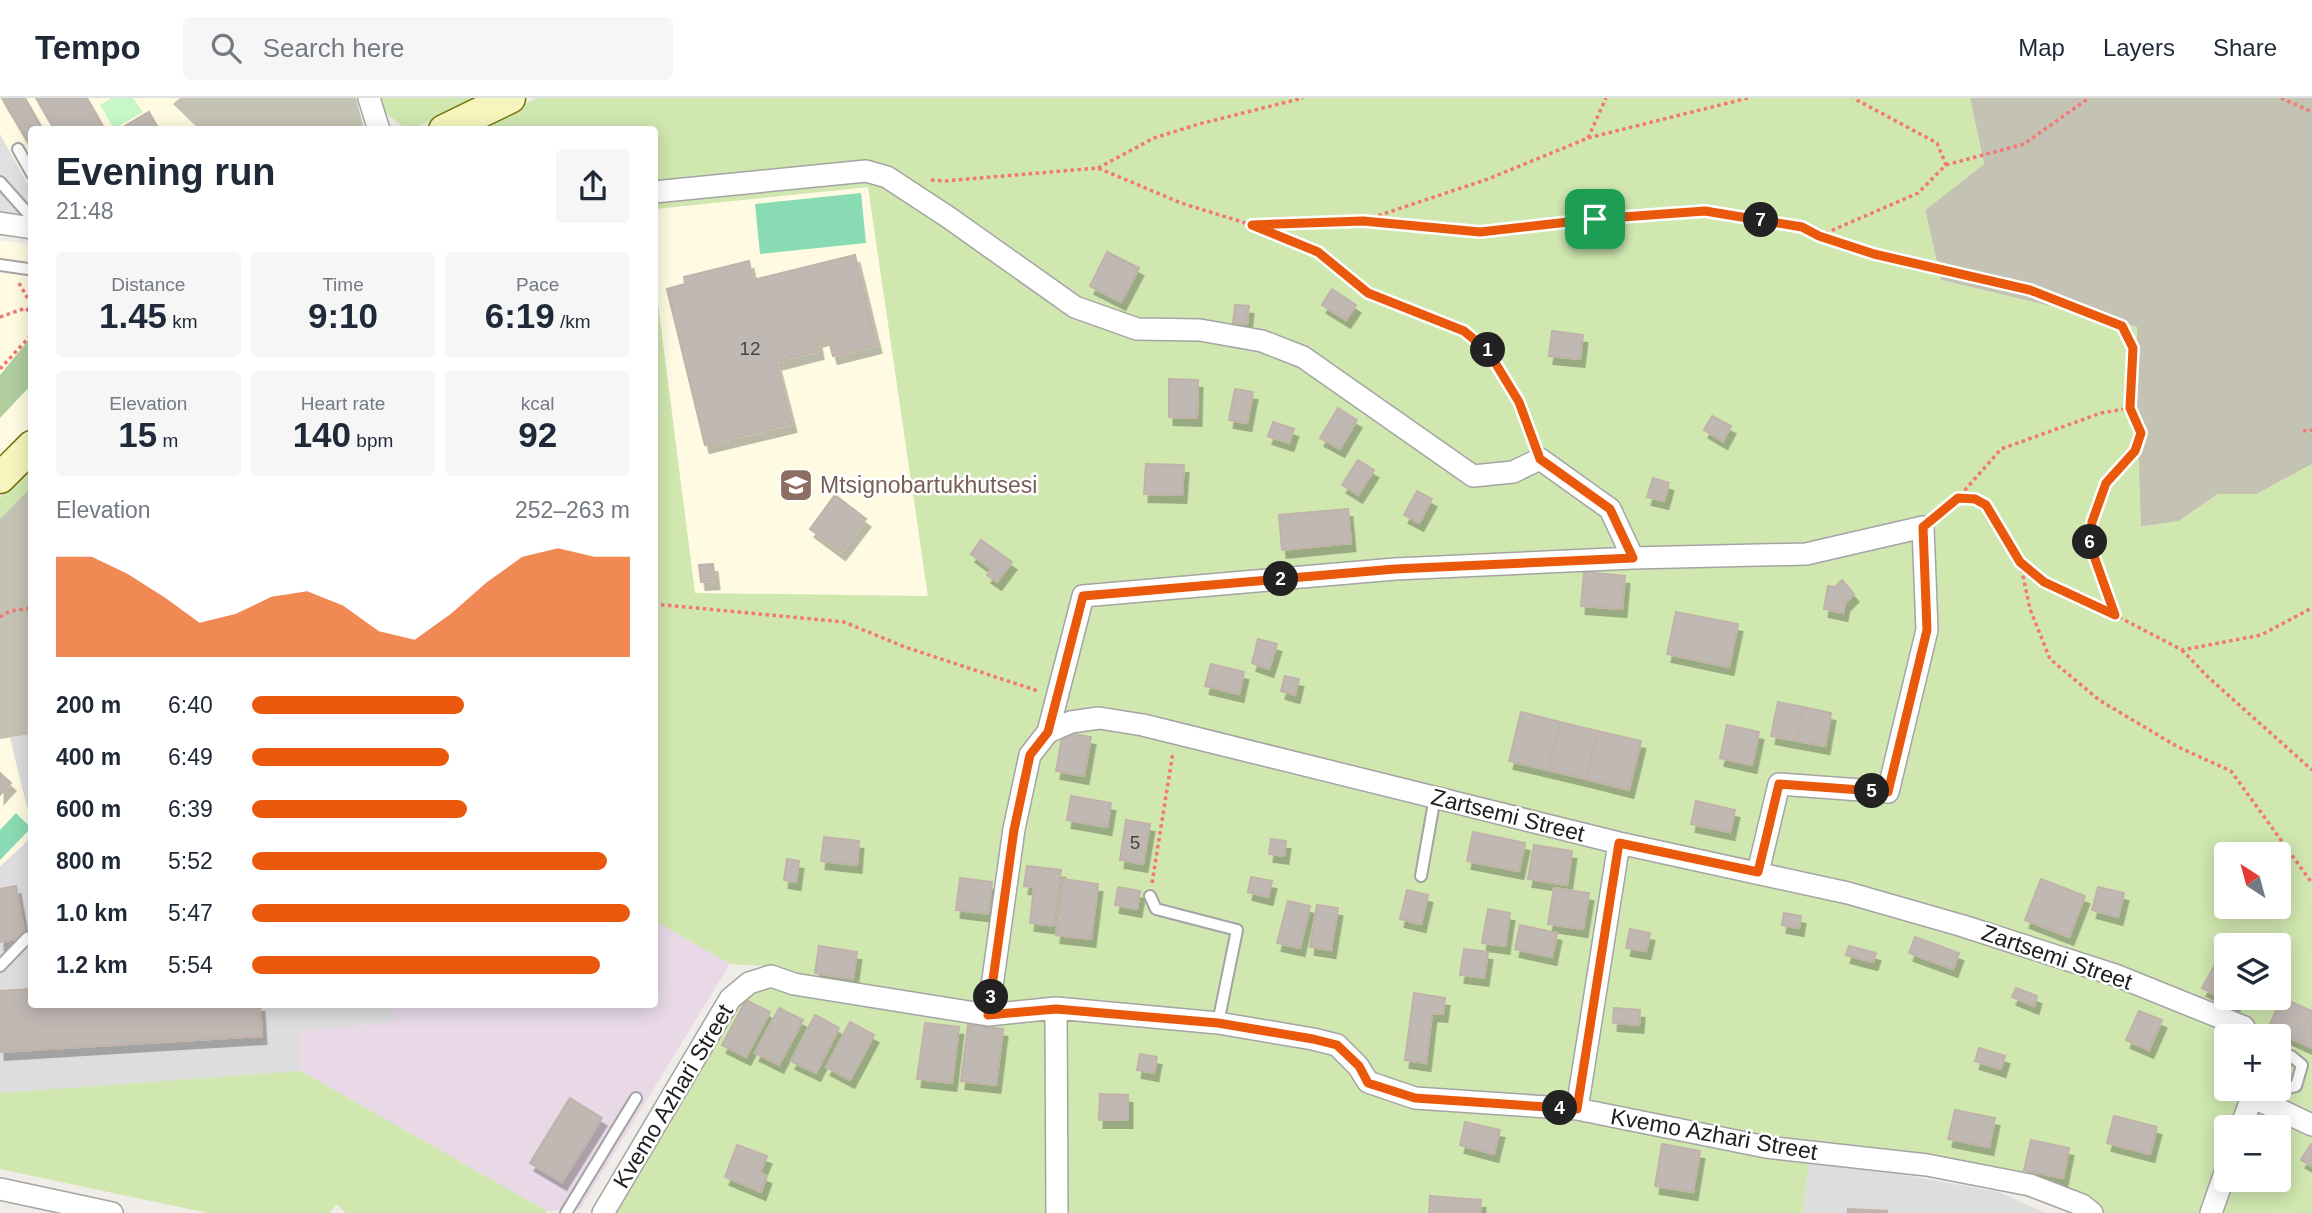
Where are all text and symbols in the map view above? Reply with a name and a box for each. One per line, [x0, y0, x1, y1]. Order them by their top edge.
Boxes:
search box [183, 17, 673, 80]
text: Tempo [35, 29, 141, 66]
icon: search [207, 29, 245, 67]
text: Search here [263, 33, 404, 63]
text: Map [2018, 34, 2065, 61]
text: Layers [2103, 34, 2175, 61]
text: Share [2213, 34, 2277, 61]
button: share [556, 149, 630, 223]
text: Evening run [56, 151, 276, 193]
pin [1565, 189, 1625, 249]
text: 21:48 [56, 198, 114, 224]
icon: arrive [1576, 200, 1614, 238]
pin: 7 [1744, 202, 1778, 238]
text: 7 [1755, 209, 1766, 230]
text: Distance [111, 274, 185, 295]
text: Time [322, 274, 364, 295]
text: Pace [516, 274, 559, 295]
text: 1.45 [99, 296, 167, 335]
text: 9:10 [308, 296, 378, 335]
text: 6:19 [485, 296, 555, 335]
text: km [167, 311, 198, 332]
text: /km [555, 311, 591, 332]
pin: 1 [1470, 332, 1506, 368]
house number: 12 [739, 338, 761, 359]
text: 1 [1482, 339, 1493, 360]
text: Elevation [109, 393, 187, 414]
text: Heart rate [301, 393, 385, 414]
text: kcal [521, 393, 555, 414]
text: 15 [118, 415, 157, 454]
text: 140 [293, 415, 351, 454]
text: 92 [518, 415, 557, 454]
text: m [157, 430, 178, 451]
text: bpm [351, 430, 393, 451]
school or university icon: Mtsignobartukhutsesi [777, 466, 815, 504]
place label: Mtsignobartukhutsesi [820, 472, 1037, 498]
text: Elevation [56, 497, 151, 523]
text: 252–263 m [515, 497, 630, 523]
pin: 6 [2072, 524, 2108, 560]
text: 6 [2084, 531, 2095, 552]
pin: 2 [1264, 561, 1298, 596]
text: 2 [1275, 568, 1286, 589]
text: 200 m [56, 692, 121, 718]
text: 6:40 [168, 692, 213, 718]
text: 400 m [56, 744, 121, 770]
text: 6:49 [168, 744, 213, 770]
pin: 5 [1854, 774, 1890, 808]
text: 5 [1866, 780, 1877, 801]
street label: Zartsemi Street [1429, 783, 1588, 847]
text: 600 m [56, 796, 121, 822]
text: 6:39 [168, 796, 213, 822]
house number: 5 [1130, 832, 1140, 853]
north arrow [2214, 842, 2291, 919]
map controls [2214, 842, 2291, 1192]
text: 800 m [56, 848, 121, 874]
text: 5:52 [168, 848, 213, 874]
text: 1.0 km [56, 900, 128, 926]
text: 5:47 [168, 900, 213, 926]
street label: Zartsemi Street [1978, 919, 2136, 995]
button: layers [2214, 933, 2291, 1010]
text: 1.2 km [56, 952, 128, 978]
text: 5:54 [168, 952, 213, 978]
pin: 3 [974, 979, 1009, 1014]
text: 3 [985, 986, 996, 1007]
street label: Kvemo Azhari Street [608, 999, 738, 1193]
button: + [2214, 1024, 2291, 1101]
pin: 4 [1542, 1090, 1578, 1126]
text: 4 [1554, 1097, 1565, 1118]
street label: Kvemo Azhari Street [1609, 1103, 1820, 1165]
button: − [2214, 1115, 2291, 1192]

